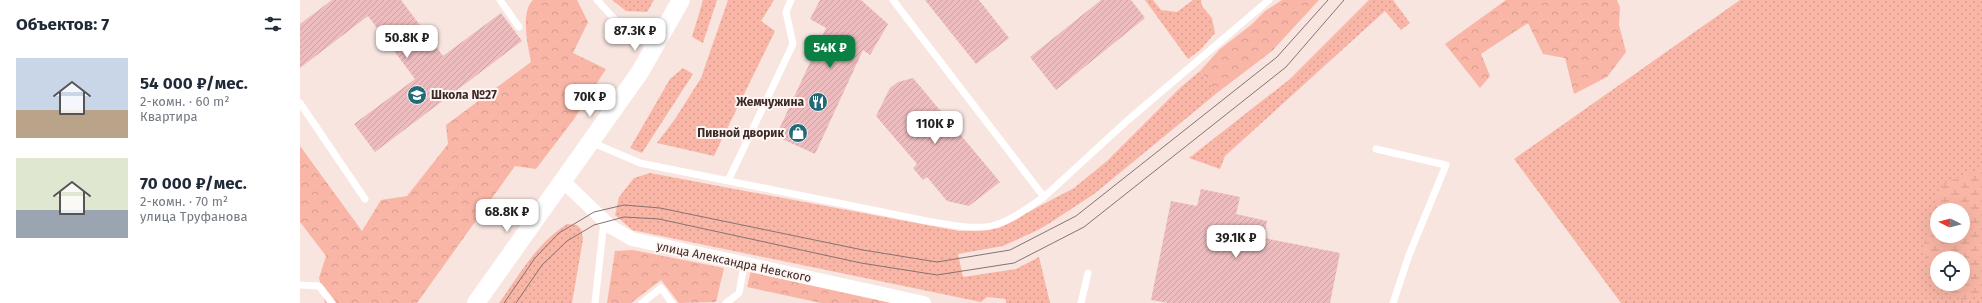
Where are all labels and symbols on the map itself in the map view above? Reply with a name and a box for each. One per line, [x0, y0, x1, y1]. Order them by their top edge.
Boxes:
pin: 87.3K ₽ [598, 18, 672, 52]
pin: 50.8K ₽ [370, 25, 444, 59]
pin: 54K ₽ [802, 35, 858, 69]
school or university icon: Школа №27 [406, 84, 428, 106]
pin: 70K ₽ [562, 84, 618, 118]
place label: Школа №27 [431, 88, 497, 102]
restaurant icon: Жемчужина [807, 91, 829, 113]
place label: Жемчужина [735, 95, 804, 109]
pin: 110K ₽ [902, 111, 968, 145]
shop icon: Пивной дворик [787, 122, 809, 144]
place label: Пивной дворик [697, 126, 784, 140]
pin: 68.8K ₽ [470, 199, 544, 233]
north arrow [1930, 203, 1970, 243]
pin: 39.1K ₽ [1199, 225, 1273, 259]
street label: улица Александра Невского [655, 239, 813, 285]

